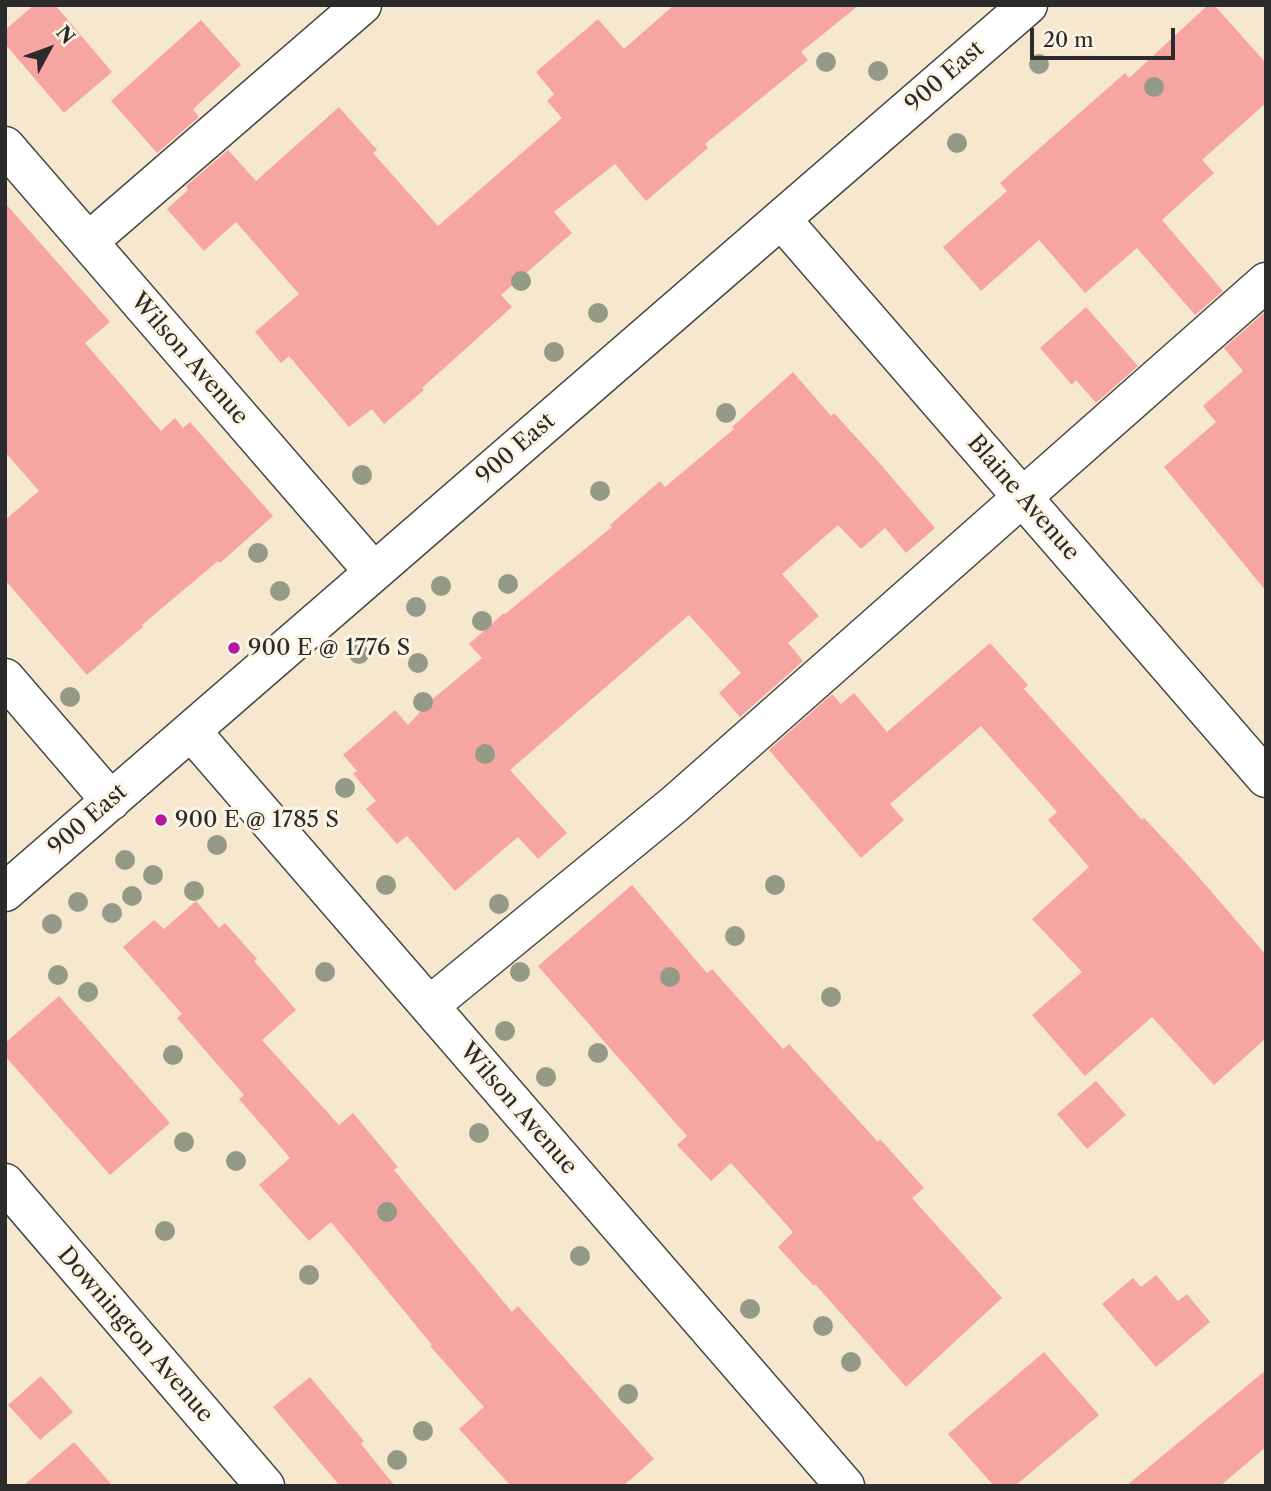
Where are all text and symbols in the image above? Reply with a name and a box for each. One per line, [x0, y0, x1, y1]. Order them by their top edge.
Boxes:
north arrow [14, 14, 84, 84]
scale bar [1033, 14, 1178, 58]
text: N [51, 21, 79, 49]
text: 20 m [1043, 27, 1094, 52]
street label: 900 East [900, 35, 990, 119]
street label: Wilson Avenue [124, 288, 254, 430]
street label: 900 East [471, 407, 561, 491]
street label: Blaine Avenue [961, 430, 1085, 566]
place label: 900 E @ 1776 S [248, 634, 410, 662]
marker: 900 E @ 1776 S [226, 640, 242, 656]
street label: 900 East [43, 778, 133, 862]
place label: 900 E @ 1785 S [175, 806, 339, 834]
marker: 900 E @ 1785 S [153, 812, 169, 828]
street label: Wilson Avenue [453, 1038, 583, 1180]
street label: Downington Avenue [51, 1242, 219, 1428]

